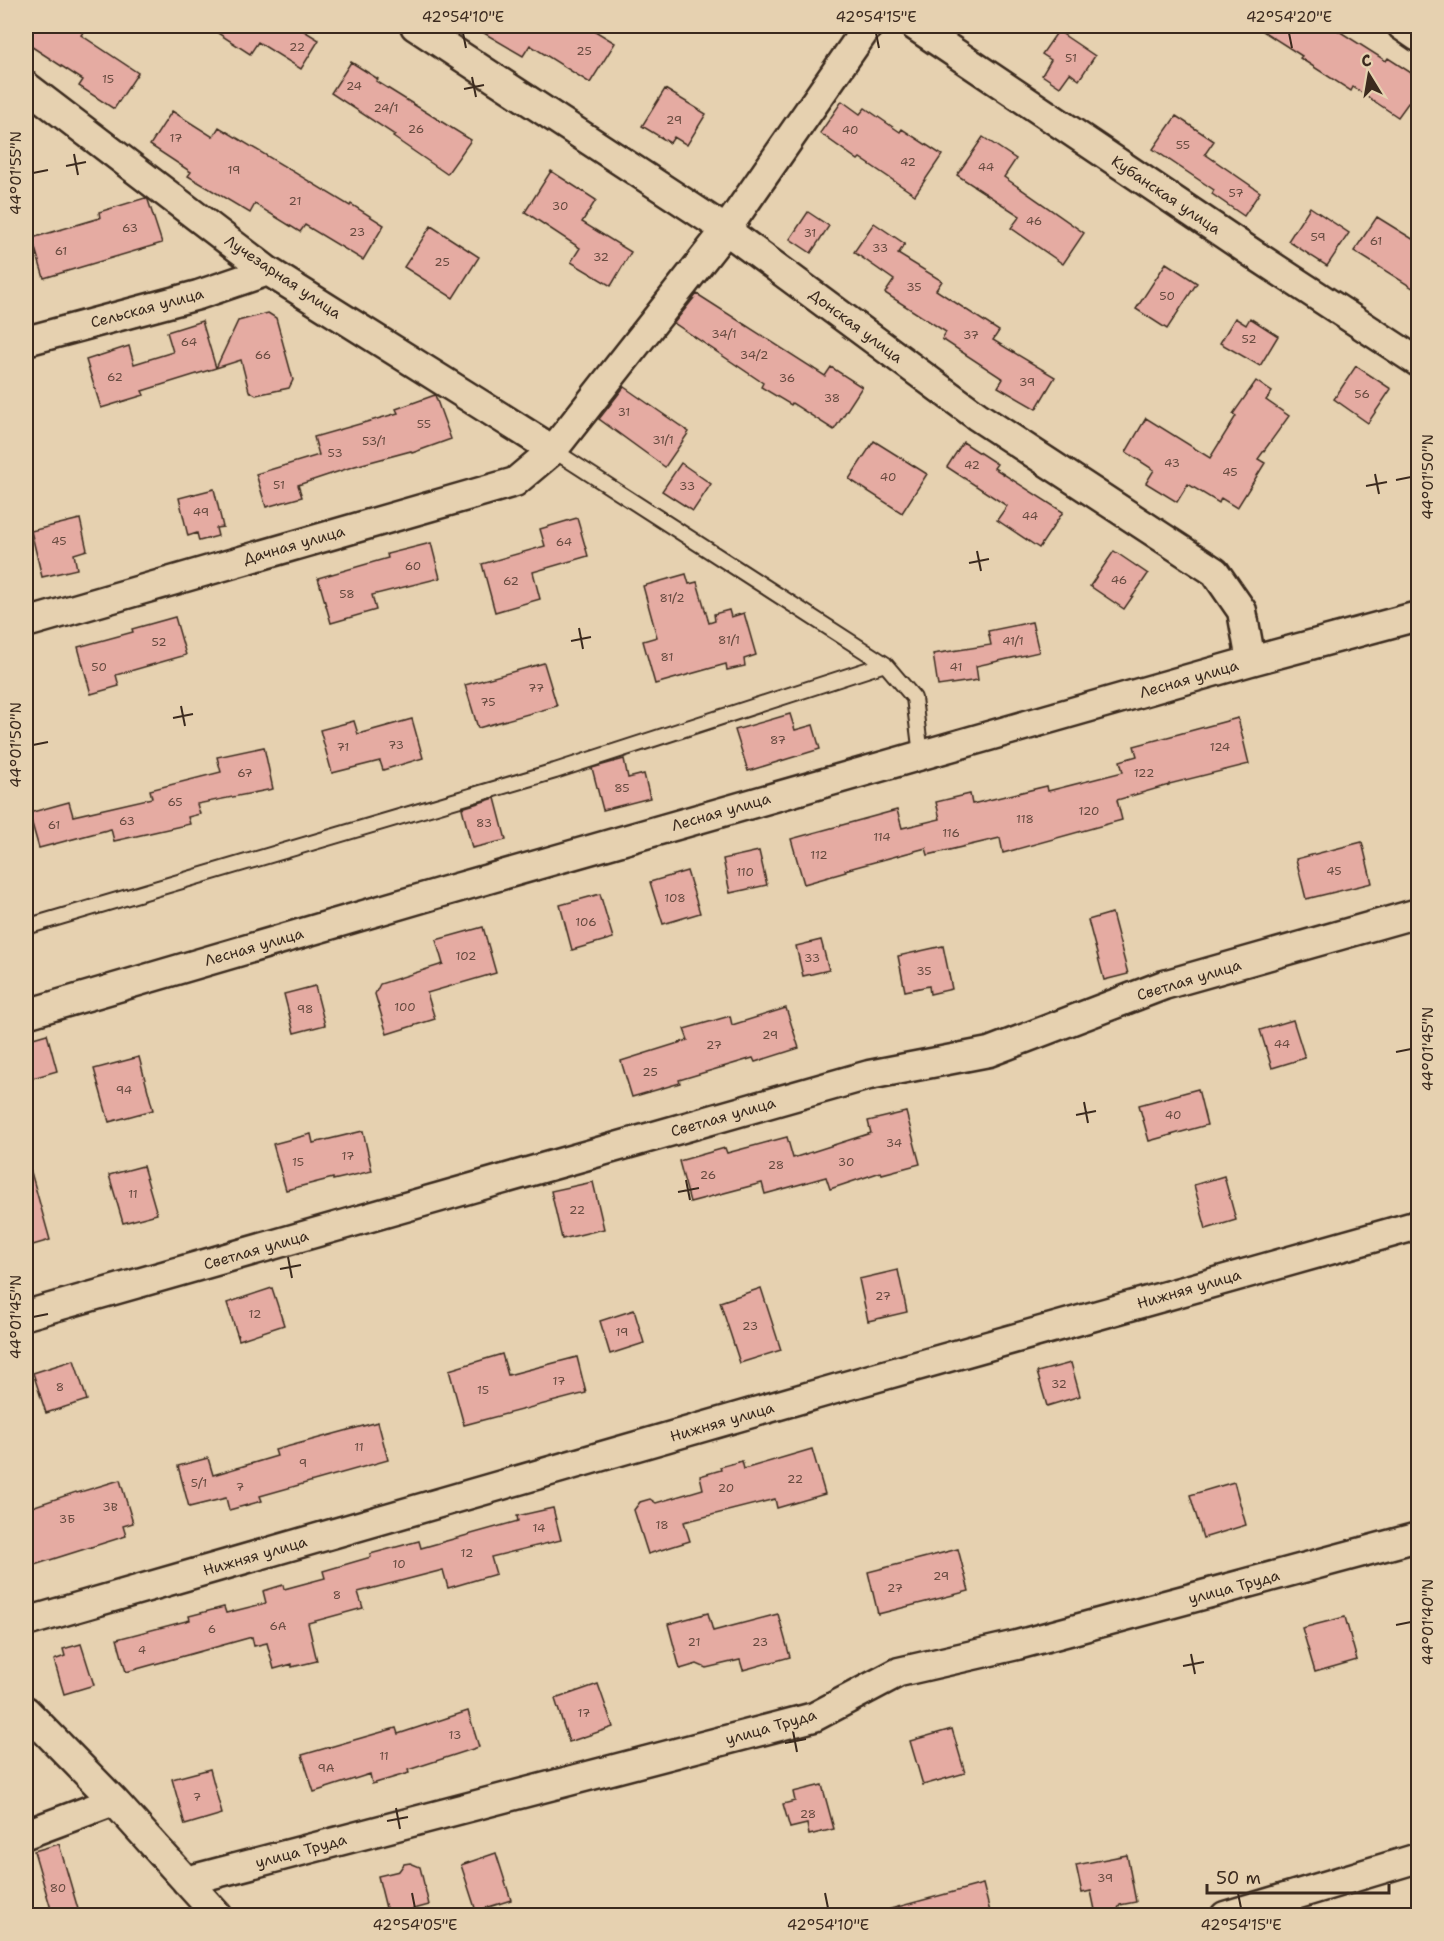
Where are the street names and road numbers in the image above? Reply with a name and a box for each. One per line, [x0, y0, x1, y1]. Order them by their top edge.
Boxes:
street label: Кубанская улица [1107, 151, 1225, 239]
street label: Лучезарная улица [221, 231, 346, 324]
street label: Сельская улица [88, 283, 206, 333]
street label: Донская улица [805, 284, 907, 368]
street label: Дачная улица [241, 521, 348, 569]
street label: Лесная улица [1137, 655, 1242, 703]
street label: Лесная улица [669, 788, 774, 836]
street label: Лесная улица [202, 923, 307, 971]
street label: Светлая улица [1134, 954, 1244, 1005]
street label: Светлая улица [668, 1092, 778, 1142]
street label: Светлая улица [201, 1225, 311, 1275]
street label: Нижняя улица [1135, 1264, 1244, 1313]
street label: Нижняя улица [668, 1397, 777, 1446]
street label: Нижняя улица [201, 1531, 310, 1580]
street label: улица Труда [1186, 1565, 1283, 1609]
street label: улица Труда [723, 1704, 820, 1750]
street label: улица Труда [253, 1829, 350, 1873]

